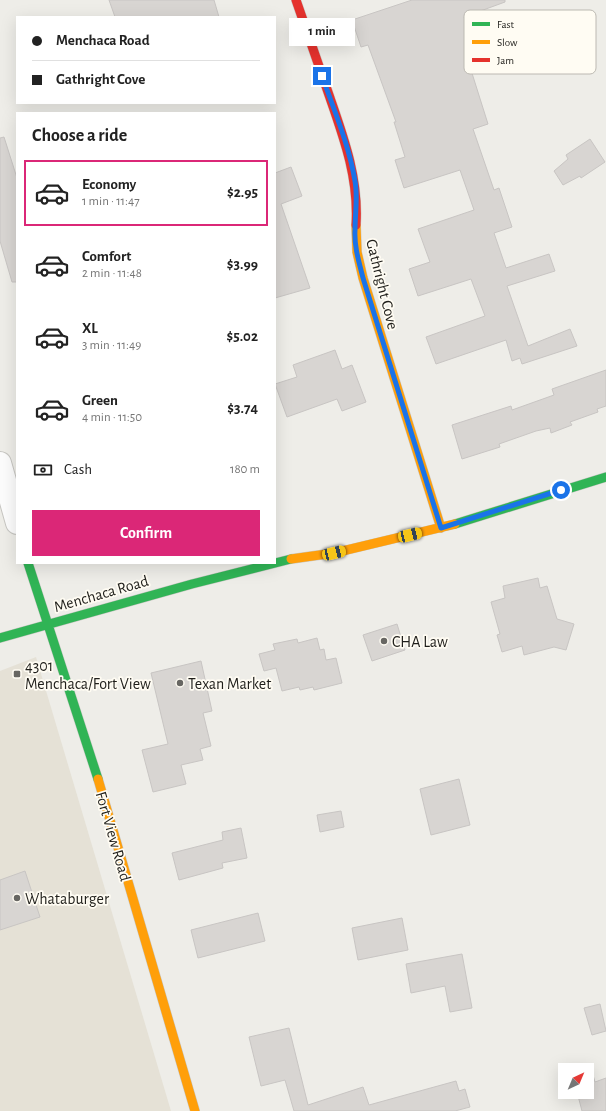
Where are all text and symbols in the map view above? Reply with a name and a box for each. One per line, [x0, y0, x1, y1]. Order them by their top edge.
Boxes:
legend [464, 10, 596, 74]
callout: 1 min [289, 18, 355, 46]
text: Fast [497, 19, 515, 30]
text: 1 min [308, 25, 336, 38]
text: Menchaca Road [56, 33, 150, 48]
text: Slow [497, 37, 518, 48]
text: Jam [497, 55, 514, 66]
route end [313, 67, 331, 85]
text: Gathright Cove [56, 72, 145, 87]
text: Choose a ride [32, 127, 127, 145]
icon: car [34, 175, 70, 211]
text: Economy [82, 177, 136, 192]
text: $2.95 [227, 185, 258, 200]
text: 1 min · 11:47 [82, 195, 140, 208]
street label: Gathright Cove [363, 237, 401, 331]
icon: car [34, 247, 70, 283]
text: Comfort [82, 249, 131, 264]
text: $3.99 [227, 257, 258, 272]
text: 2 min · 11:48 [82, 267, 142, 280]
icon: car [34, 319, 70, 355]
text: XL [82, 321, 98, 336]
text: $5.02 [226, 329, 258, 344]
text: 3 min · 11:49 [82, 339, 141, 352]
icon: car [34, 391, 70, 427]
text: Green [82, 393, 118, 408]
text: $3.74 [227, 401, 258, 416]
text: 4 min · 11:50 [82, 411, 142, 424]
icon: cash [32, 459, 54, 481]
text: Cash [64, 462, 92, 477]
text: 180 m [230, 463, 260, 476]
route start [552, 481, 570, 499]
button: Confirm [32, 510, 260, 556]
car [397, 526, 423, 544]
car [321, 544, 347, 562]
street label: Menchaca Road [52, 573, 150, 615]
place label: CHA Law [392, 634, 448, 650]
marker: CHA Law [379, 636, 389, 646]
place label: 4301 Menchaca/Fort View [25, 658, 151, 692]
marker: 4301 Menchaca/Fort View [12, 669, 22, 679]
place label: Texan Market [188, 676, 271, 692]
marker: Texan Market [175, 678, 185, 688]
street label: Fort View Road [93, 790, 133, 883]
place label: Whataburger [25, 891, 110, 907]
marker: Whataburger [12, 893, 22, 903]
north arrow [558, 1063, 594, 1099]
map controls [558, 1063, 594, 1099]

